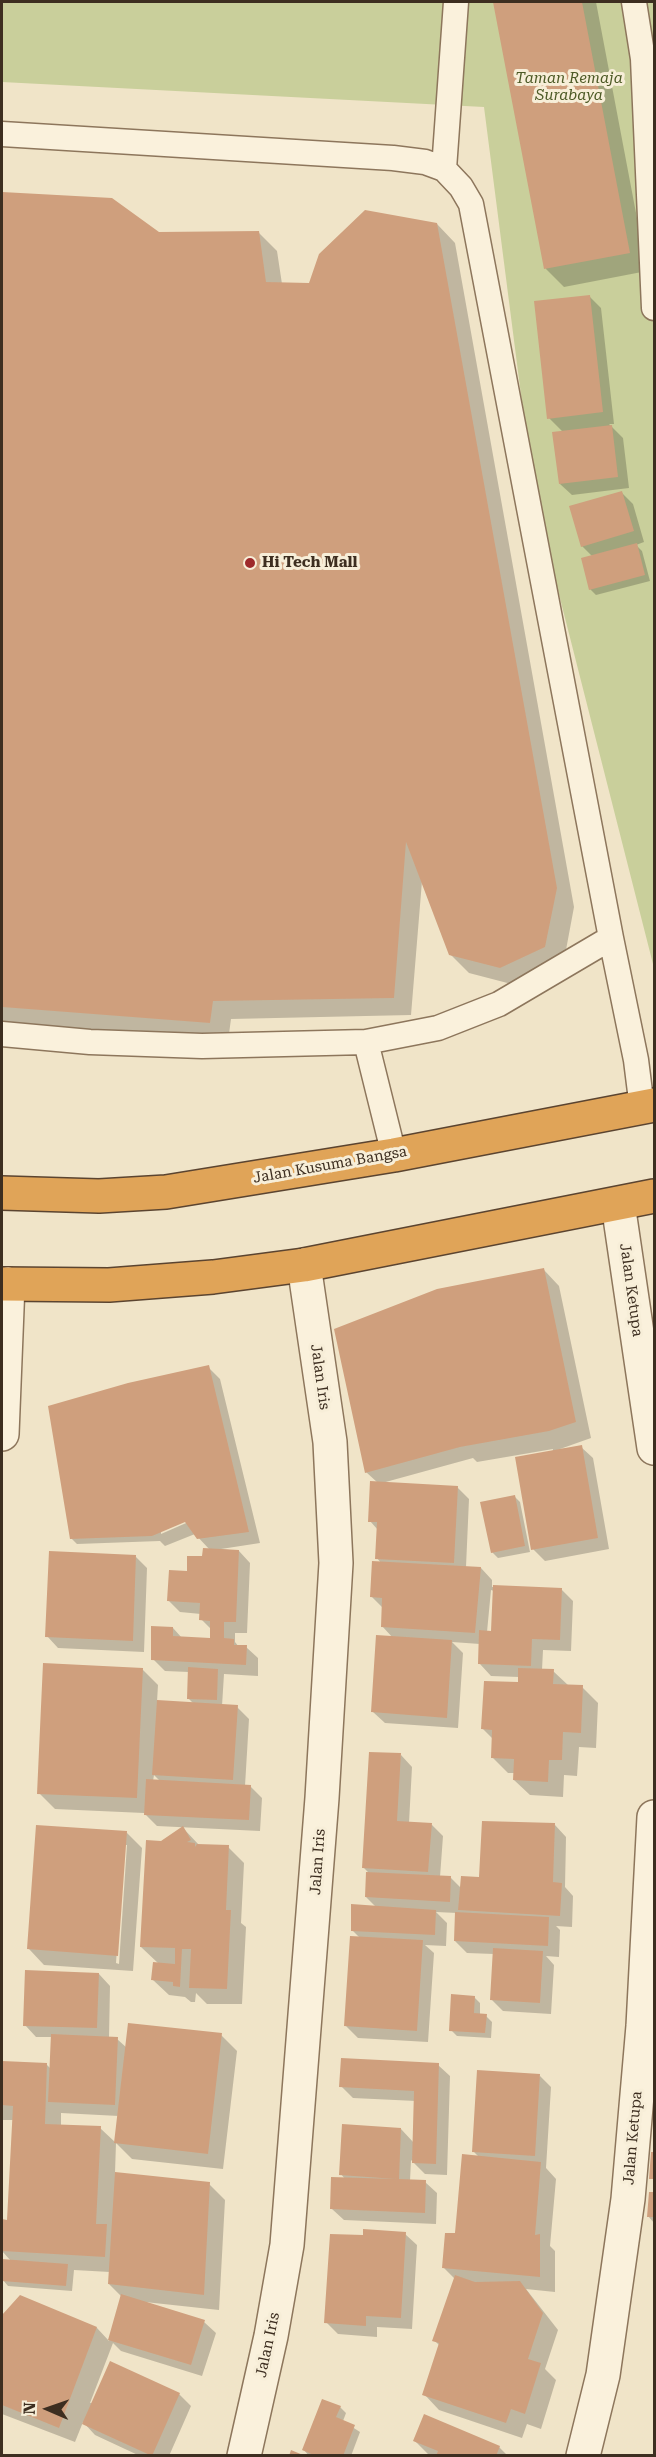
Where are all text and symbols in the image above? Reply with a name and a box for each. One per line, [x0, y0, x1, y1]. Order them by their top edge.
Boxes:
park label: Taman Remaja Surabaya [515, 70, 623, 105]
place label: Hi Tech Mall [262, 554, 357, 572]
marker: Hi Tech Mall [243, 556, 257, 570]
street label: Jalan Kusuma Bangsa [252, 1143, 408, 1187]
street label: Jalan Ketupa [616, 1242, 646, 1338]
street label: Jalan Iris [306, 1343, 334, 1411]
street label: Jalan Iris [307, 1828, 329, 1896]
street label: Jalan Ketupa [620, 2090, 646, 2186]
street label: Jalan Iris [252, 2311, 284, 2379]
north arrow [18, 2379, 78, 2439]
text: N [20, 2402, 39, 2415]

